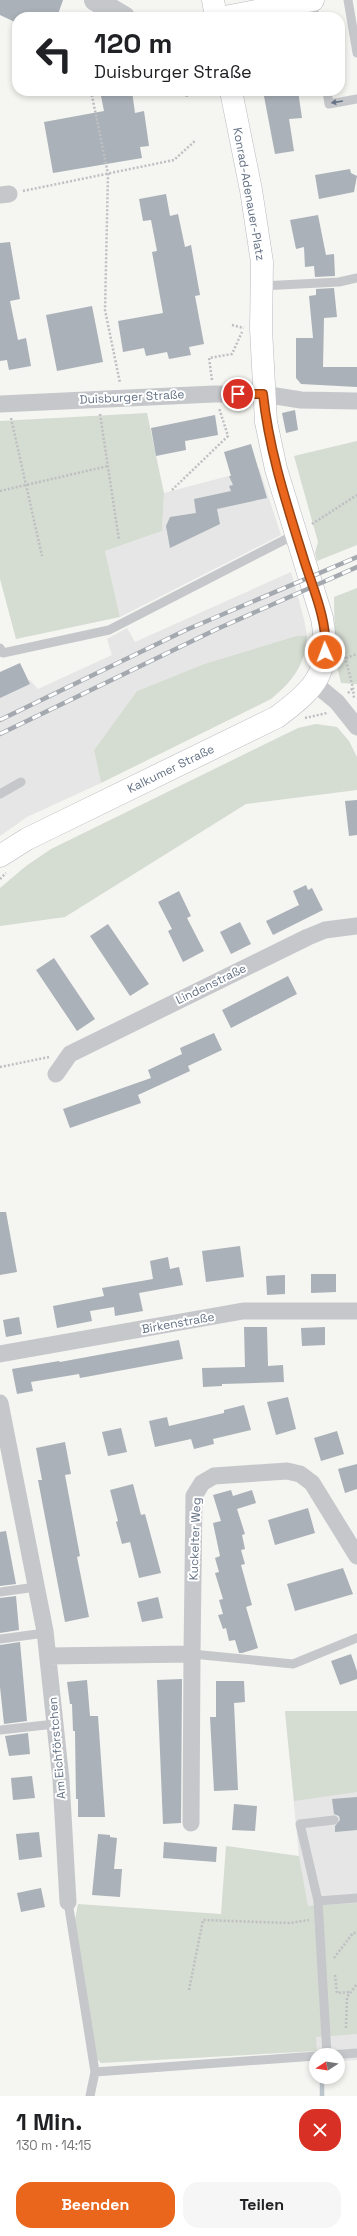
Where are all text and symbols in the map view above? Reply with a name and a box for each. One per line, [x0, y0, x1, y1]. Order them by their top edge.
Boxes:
text: 120 m [94, 25, 172, 61]
icon: left [28, 28, 80, 80]
text: Duisburger Straße [94, 60, 252, 83]
one-way arrow [331, 100, 343, 106]
street label: Konrad-Adenauer-Platz [229, 126, 269, 262]
pin [221, 377, 255, 411]
icon: arrive [227, 383, 249, 405]
street label: Duisburger Straße [79, 386, 185, 408]
position arrow [304, 631, 346, 673]
street label: Kalkumer Straße [125, 741, 217, 797]
street label: Lindenstraße [173, 960, 249, 1008]
street label: Birkenstraße [140, 1309, 216, 1337]
street label: Kuckelter Weg [186, 1497, 204, 1581]
street label: Am Eichförstchen [45, 1696, 69, 1800]
north arrow [309, 2048, 345, 2084]
map controls [309, 2048, 345, 2084]
text: 1 Min. [16, 2106, 82, 2137]
button: close [299, 2109, 341, 2151]
text: 130 m · 14:15 [16, 2137, 91, 2154]
button: Beenden [16, 2182, 175, 2228]
button: Teilen [183, 2182, 341, 2228]

